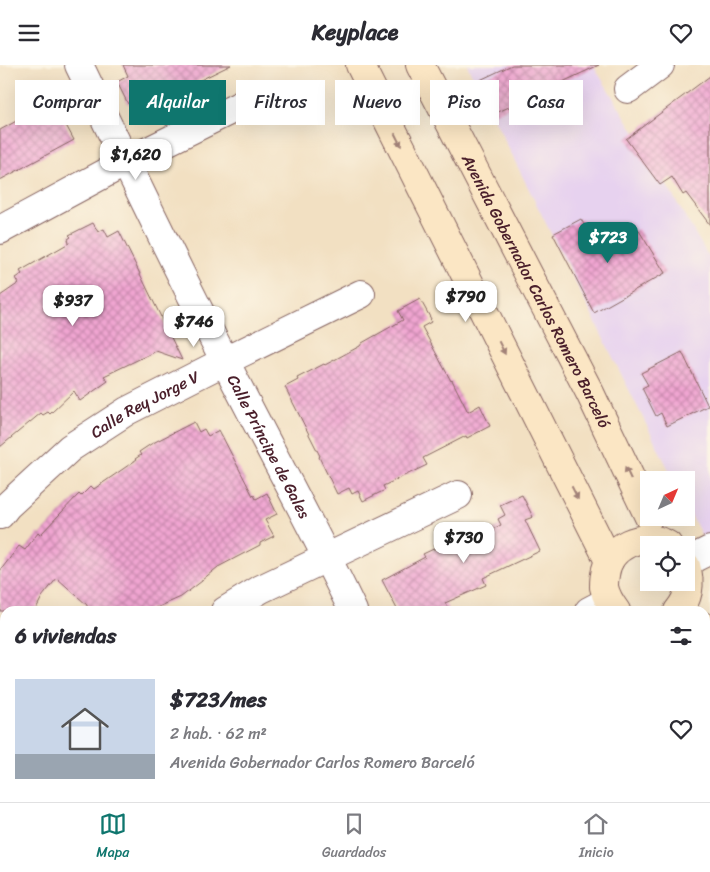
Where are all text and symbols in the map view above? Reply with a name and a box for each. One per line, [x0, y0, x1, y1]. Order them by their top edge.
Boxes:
text: Keyplace [312, 13, 398, 52]
icon: menu [15, 19, 43, 47]
icon: heart [667, 19, 695, 47]
chip: Comprar [15, 80, 119, 125]
chip: Alquilar [129, 80, 226, 125]
chip: Filtros [236, 80, 325, 125]
chip: Nuevo [335, 80, 420, 125]
chip: Piso [430, 80, 499, 125]
chip: Casa [509, 80, 583, 125]
one-way arrow [394, 133, 402, 147]
pin: $1,620 [95, 139, 177, 181]
text: $1,620 [111, 140, 161, 169]
street label: Avenida Gobernador Carlos Romero Barceló [453, 148, 619, 434]
pin: $723 [578, 221, 638, 264]
text: $723 [589, 223, 627, 252]
pin: $790 [436, 281, 496, 323]
text: $790 [446, 282, 486, 311]
pin: $937 [43, 285, 103, 327]
text: $937 [54, 286, 92, 315]
pin: $746 [164, 305, 224, 348]
text: $746 [175, 307, 214, 336]
one-way arrow [498, 340, 506, 355]
street label: Calle Rey Jorge V [84, 362, 205, 446]
street label: Calle Príncipe de Gales [219, 369, 319, 524]
one-way arrow [624, 466, 632, 480]
north arrow [640, 471, 695, 526]
map controls [640, 471, 695, 591]
one-way arrow [571, 486, 579, 500]
pin: $730 [434, 521, 494, 564]
text: $730 [445, 523, 483, 552]
button: locate [640, 536, 695, 591]
text: 6 viviendas [15, 617, 116, 655]
icon: filters [667, 622, 695, 650]
text: $723/mes [170, 681, 267, 719]
icon: home [55, 699, 115, 759]
icon: heart [667, 715, 695, 743]
text: 2 hab. · 62 m² [170, 719, 267, 748]
text: Avenida Gobernador Carlos Romero Barceló [170, 748, 475, 777]
tab: Mapa [96, 810, 129, 865]
tab: Guardados [322, 810, 386, 865]
tab: Inicio [579, 810, 614, 865]

